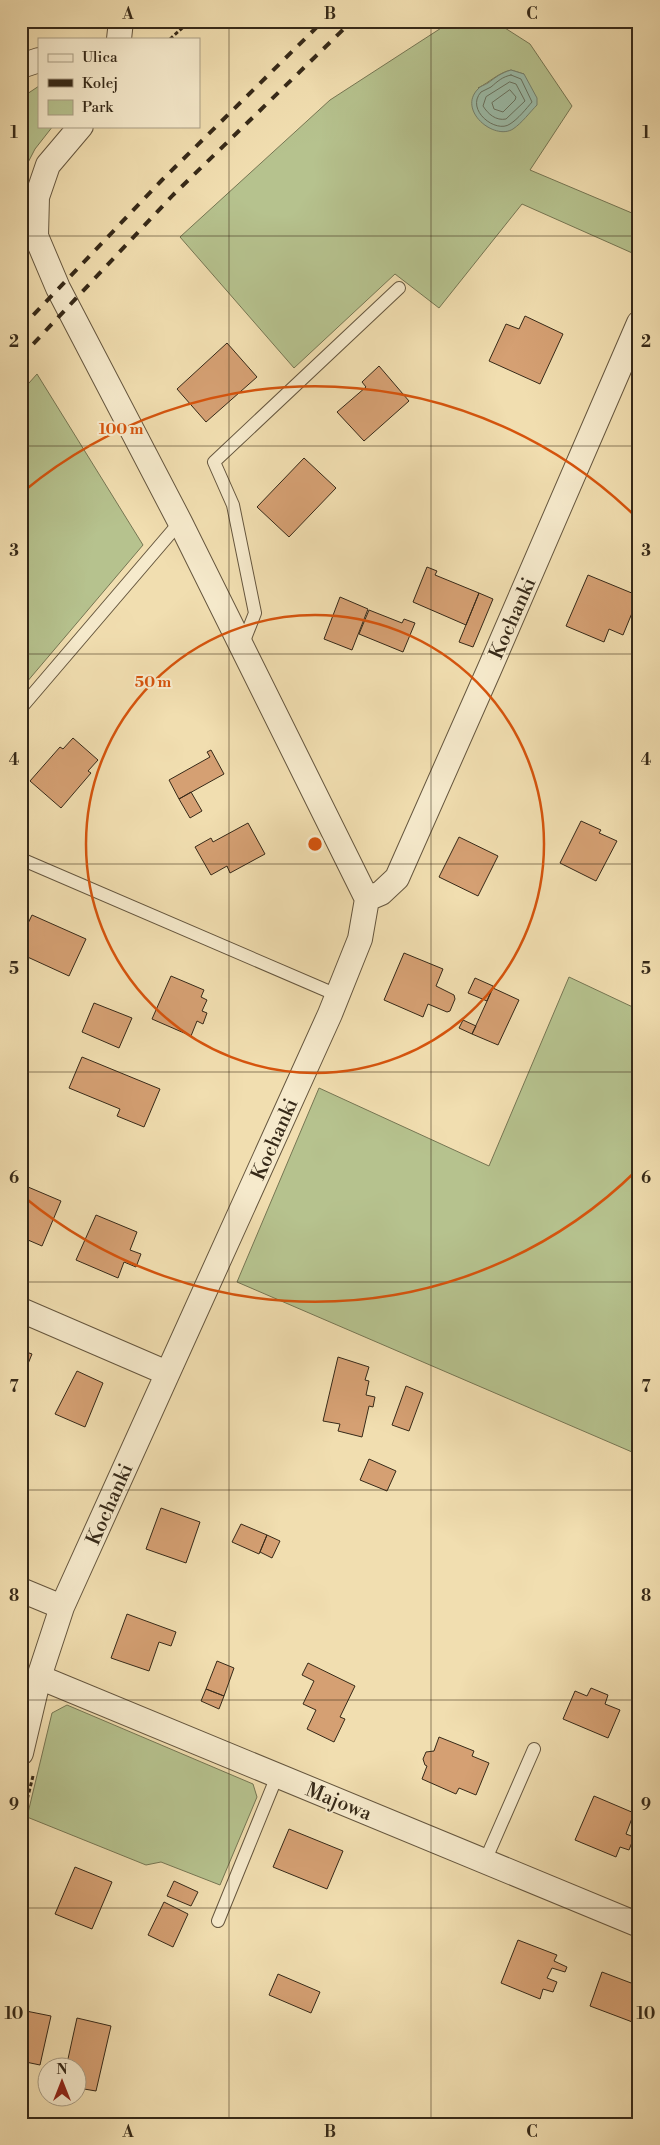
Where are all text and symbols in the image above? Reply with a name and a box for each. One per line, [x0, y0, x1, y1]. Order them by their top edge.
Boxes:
text: A [121, 4, 134, 24]
text: B [324, 4, 336, 24]
text: C [526, 4, 538, 24]
legend [38, 38, 200, 128]
text: Ulica [82, 48, 118, 67]
text: Kolej [82, 74, 118, 93]
text: Park [82, 98, 114, 117]
text: 1 [10, 123, 18, 143]
text: 1 [642, 123, 650, 143]
text: 2 [9, 332, 19, 352]
text: 2 [641, 332, 651, 352]
text: 100 m [99, 420, 144, 439]
text: 3 [9, 541, 19, 561]
text: 3 [641, 541, 651, 561]
street label: Kochanki [484, 574, 543, 663]
text: 50 m [135, 673, 171, 692]
text: 4 [9, 750, 20, 770]
text: 4 [641, 750, 652, 770]
centre of rings [306, 835, 324, 853]
text: 5 [9, 959, 19, 979]
text: 5 [641, 959, 651, 979]
street label: Kochanki [246, 1095, 305, 1184]
text: 6 [9, 1168, 19, 1188]
text: 6 [641, 1168, 651, 1188]
text: 7 [9, 1377, 19, 1397]
text: 7 [641, 1377, 651, 1397]
street label: Kochanki [81, 1460, 140, 1549]
text: 8 [9, 1586, 19, 1606]
text: 8 [641, 1586, 651, 1606]
street label: Majowa [302, 1778, 376, 1827]
text: 9 [9, 1795, 19, 1815]
text: 9 [641, 1795, 651, 1815]
text: 10 [5, 2004, 23, 2024]
text: 10 [637, 2004, 655, 2024]
north arrow [38, 2058, 88, 2108]
text: N [56, 2061, 68, 2079]
text: A [121, 2122, 134, 2142]
text: B [324, 2122, 336, 2142]
text: C [526, 2122, 538, 2142]

